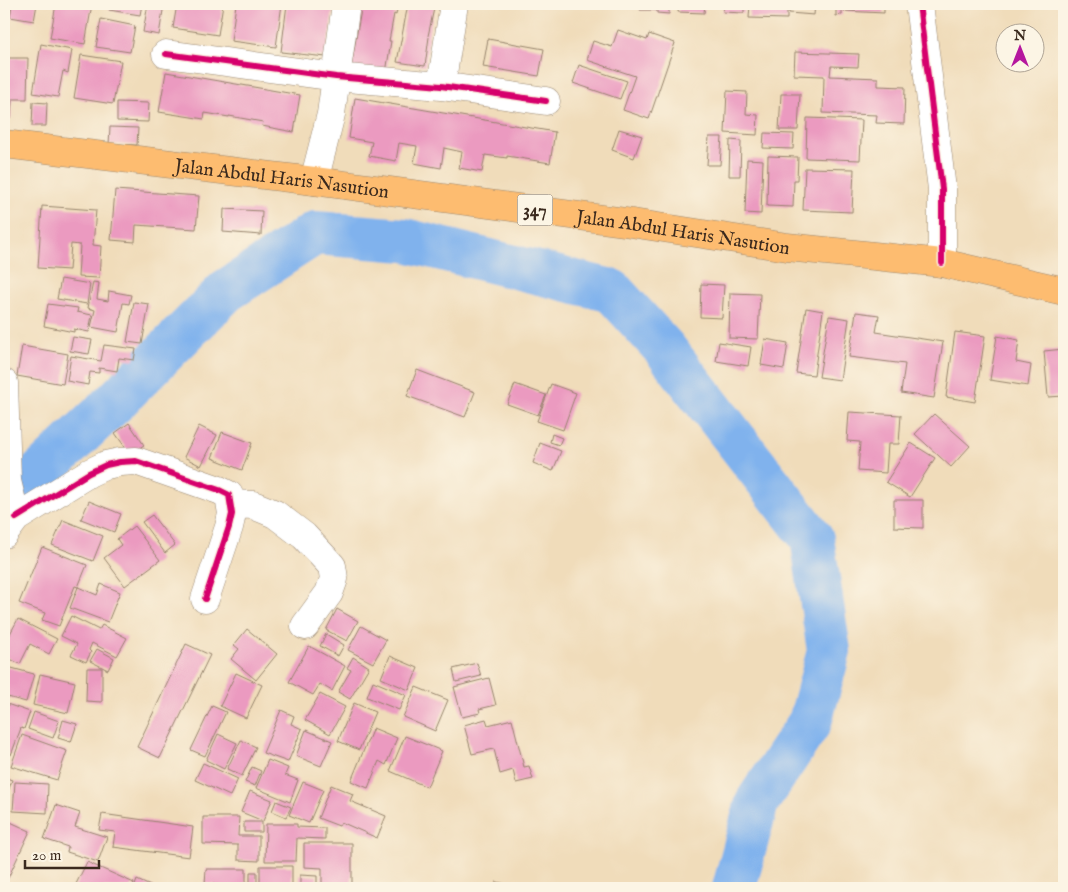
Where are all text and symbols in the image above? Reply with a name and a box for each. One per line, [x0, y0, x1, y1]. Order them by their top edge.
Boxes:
north arrow [996, 22, 1046, 72]
text: N [1013, 27, 1026, 45]
street label: Jalan Abdul Haris Nasution [171, 154, 390, 205]
road number: 347 [518, 194, 552, 226]
street label: Jalan Abdul Haris Nasution [573, 205, 791, 261]
scale bar [25, 837, 99, 869]
text: 20 m [32, 846, 62, 865]

